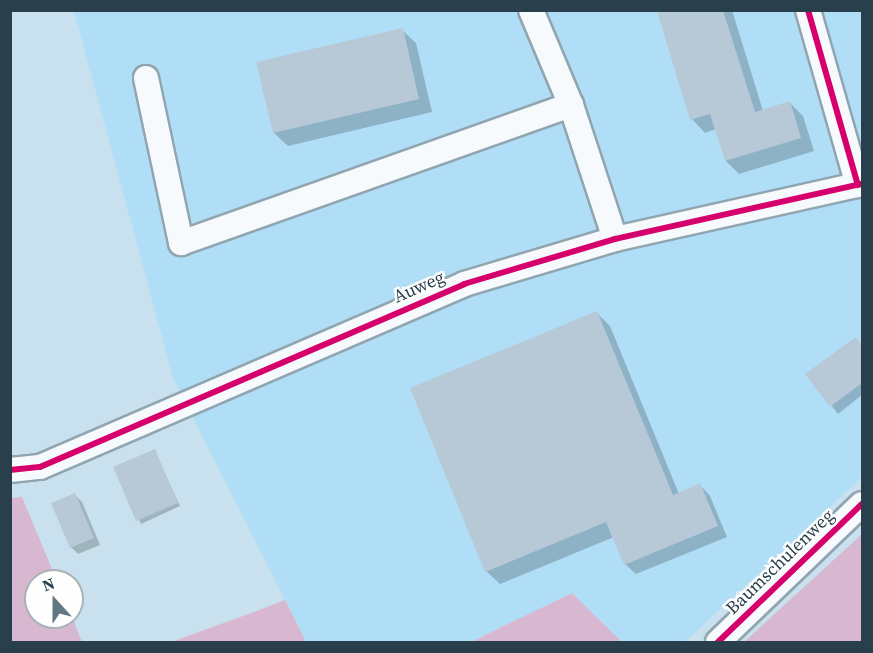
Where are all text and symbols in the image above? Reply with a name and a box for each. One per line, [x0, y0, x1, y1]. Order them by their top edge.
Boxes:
street label: Auweg [390, 266, 448, 308]
street label: Baumschulenweg [722, 505, 838, 619]
north arrow [24, 569, 84, 629]
text: N [39, 572, 58, 596]

